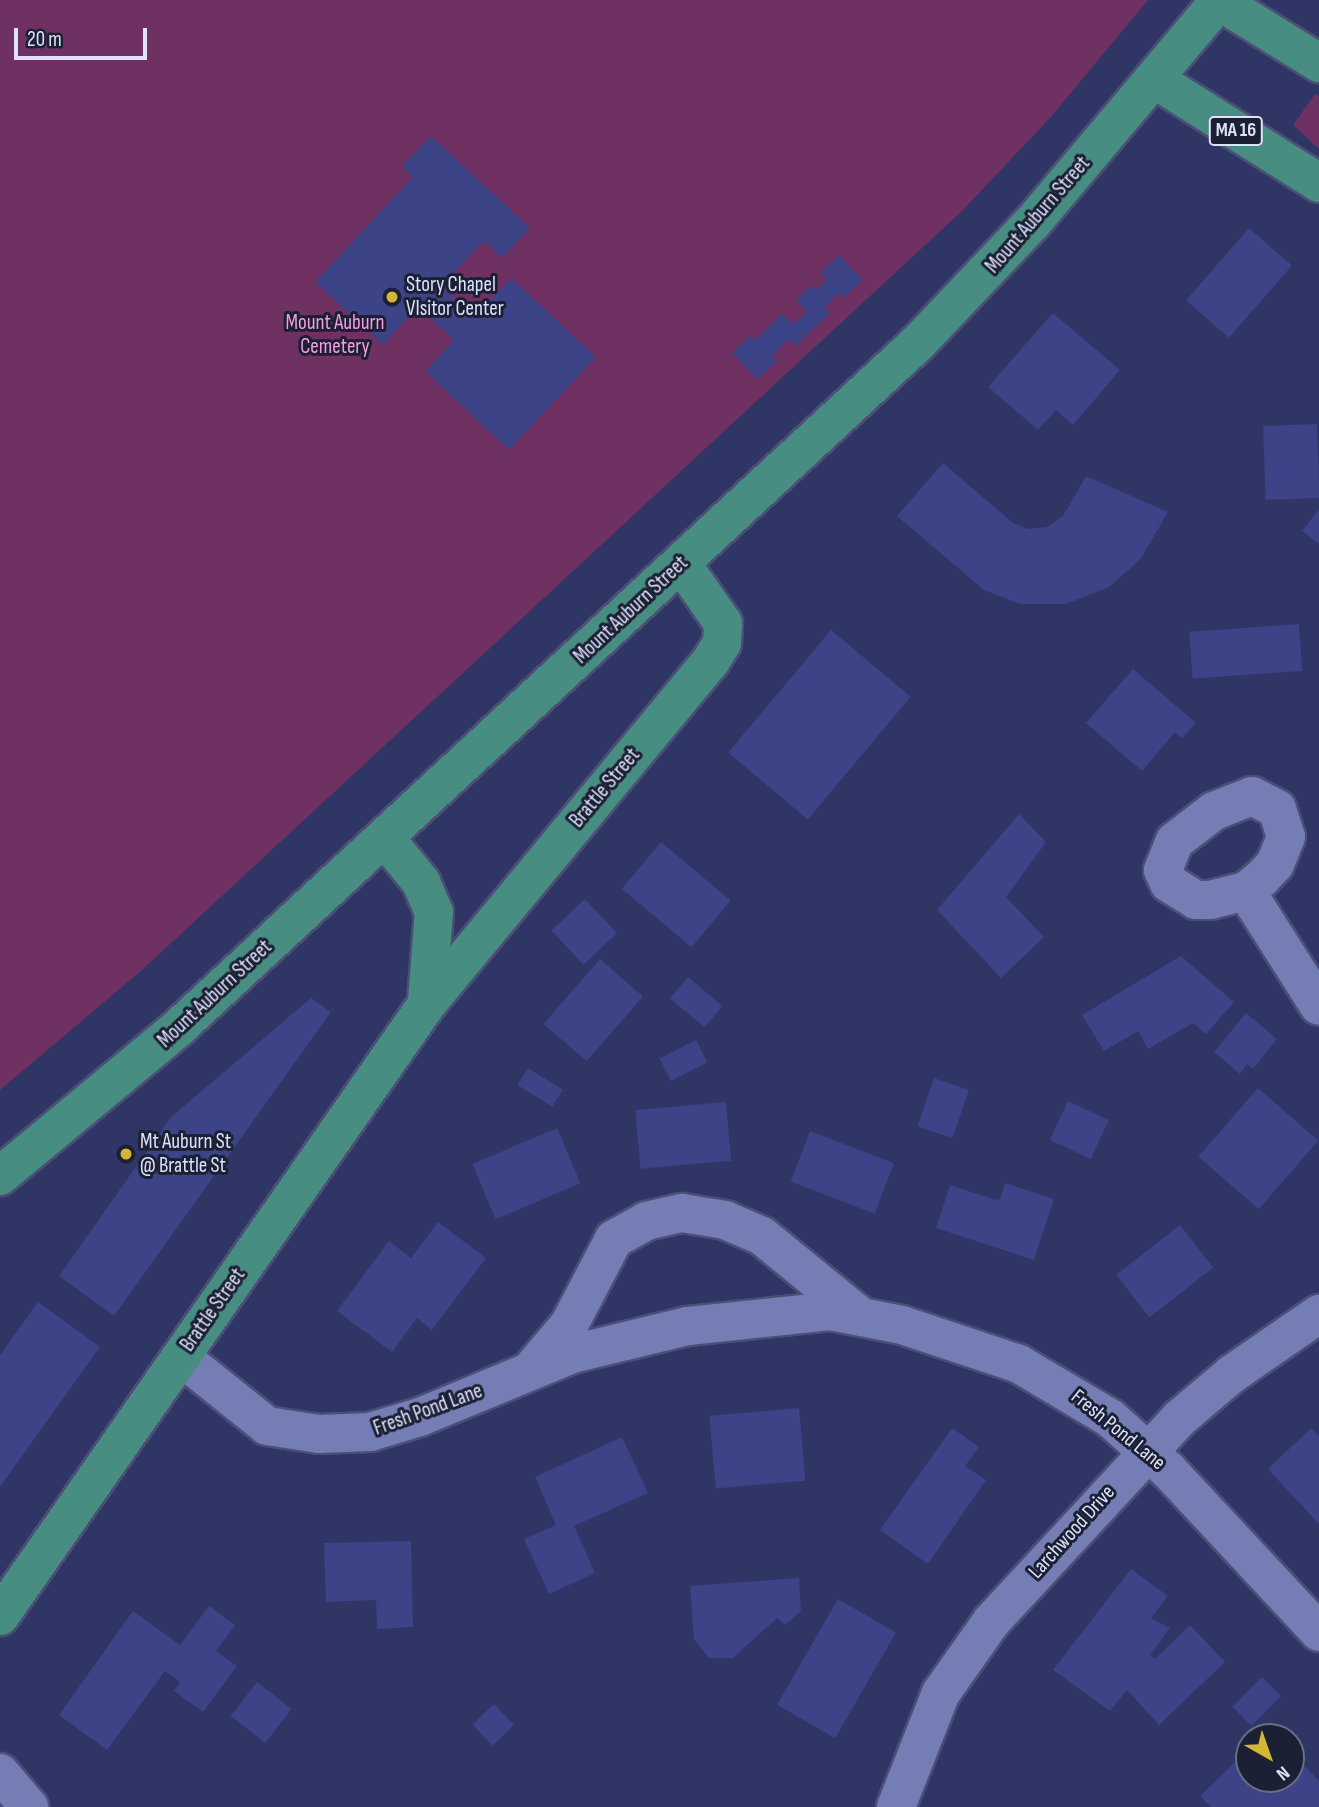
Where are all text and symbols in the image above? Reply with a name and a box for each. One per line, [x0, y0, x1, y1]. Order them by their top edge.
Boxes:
scale bar [18, 14, 150, 58]
text: 20 m [27, 27, 62, 52]
road number: MA 16 [1208, 116, 1264, 146]
street label: Mount Auburn Street [980, 151, 1096, 279]
place label: Story Chapel VIsitor Center [406, 272, 504, 322]
marker: Story Chapel VIsitor Center [384, 289, 400, 305]
park label: Mount Auburn Cemetery [285, 310, 385, 360]
street label: Mount Auburn Street [569, 551, 693, 669]
street label: Brattle Street [565, 743, 645, 833]
street label: Mount Auburn Street [153, 935, 277, 1053]
place label: Mt Auburn St @ Brattle St [140, 1129, 231, 1179]
marker: Mt Auburn St @ Brattle St [118, 1146, 134, 1162]
street label: Brattle Street [175, 1263, 251, 1357]
street label: Fresh Pond Lane [370, 1379, 486, 1441]
street label: Fresh Pond Lane [1066, 1384, 1170, 1476]
street label: Larchwood Drive [1024, 1480, 1120, 1584]
north arrow [1235, 1723, 1305, 1793]
text: N [1271, 1761, 1294, 1785]

